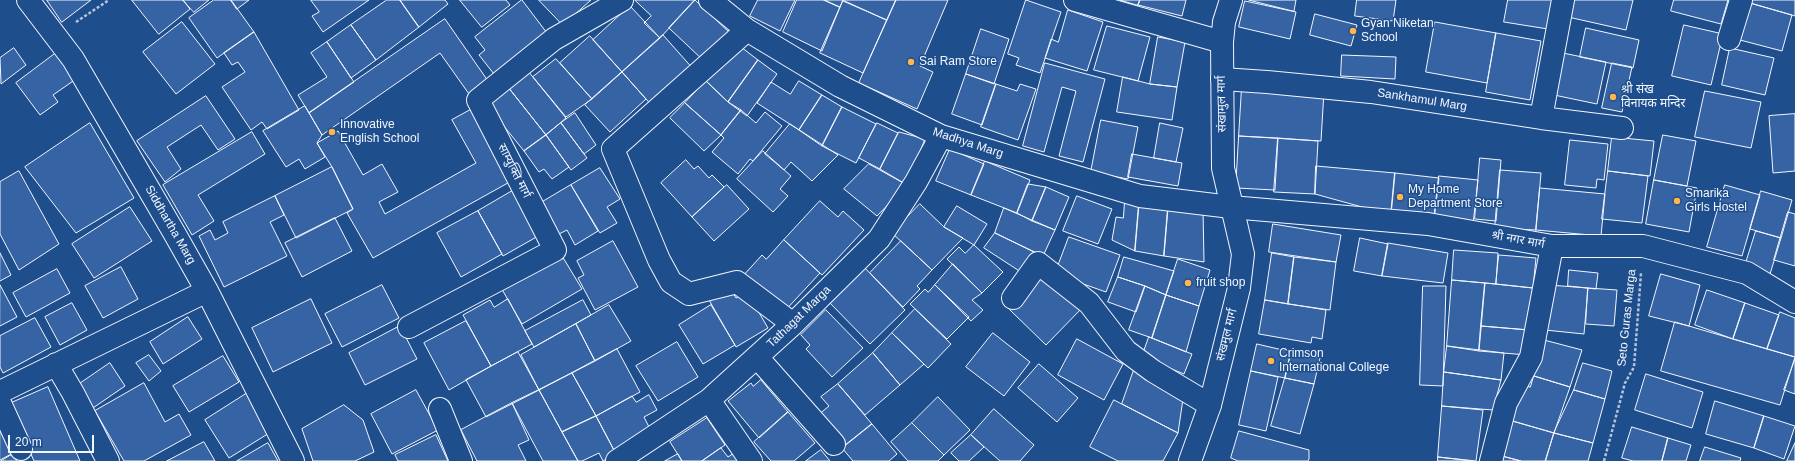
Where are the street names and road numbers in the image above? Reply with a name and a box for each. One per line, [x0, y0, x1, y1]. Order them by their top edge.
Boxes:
street label: संखामुल मार्ग [1214, 76, 1230, 132]
street label: Sankhamul Marg [1376, 86, 1468, 114]
street label: Madhya Marg [931, 125, 1005, 161]
street label: साम्युक्ति मार्ग [494, 142, 534, 200]
street label: Siddhartha Marg [142, 183, 198, 267]
street label: श्री नगर मार्ग [1490, 228, 1546, 252]
street label: Seto Guras Marga [1615, 268, 1639, 368]
street label: Tathagat Marga [764, 283, 834, 351]
street label: संखमुल मार्ग [1214, 307, 1240, 363]

